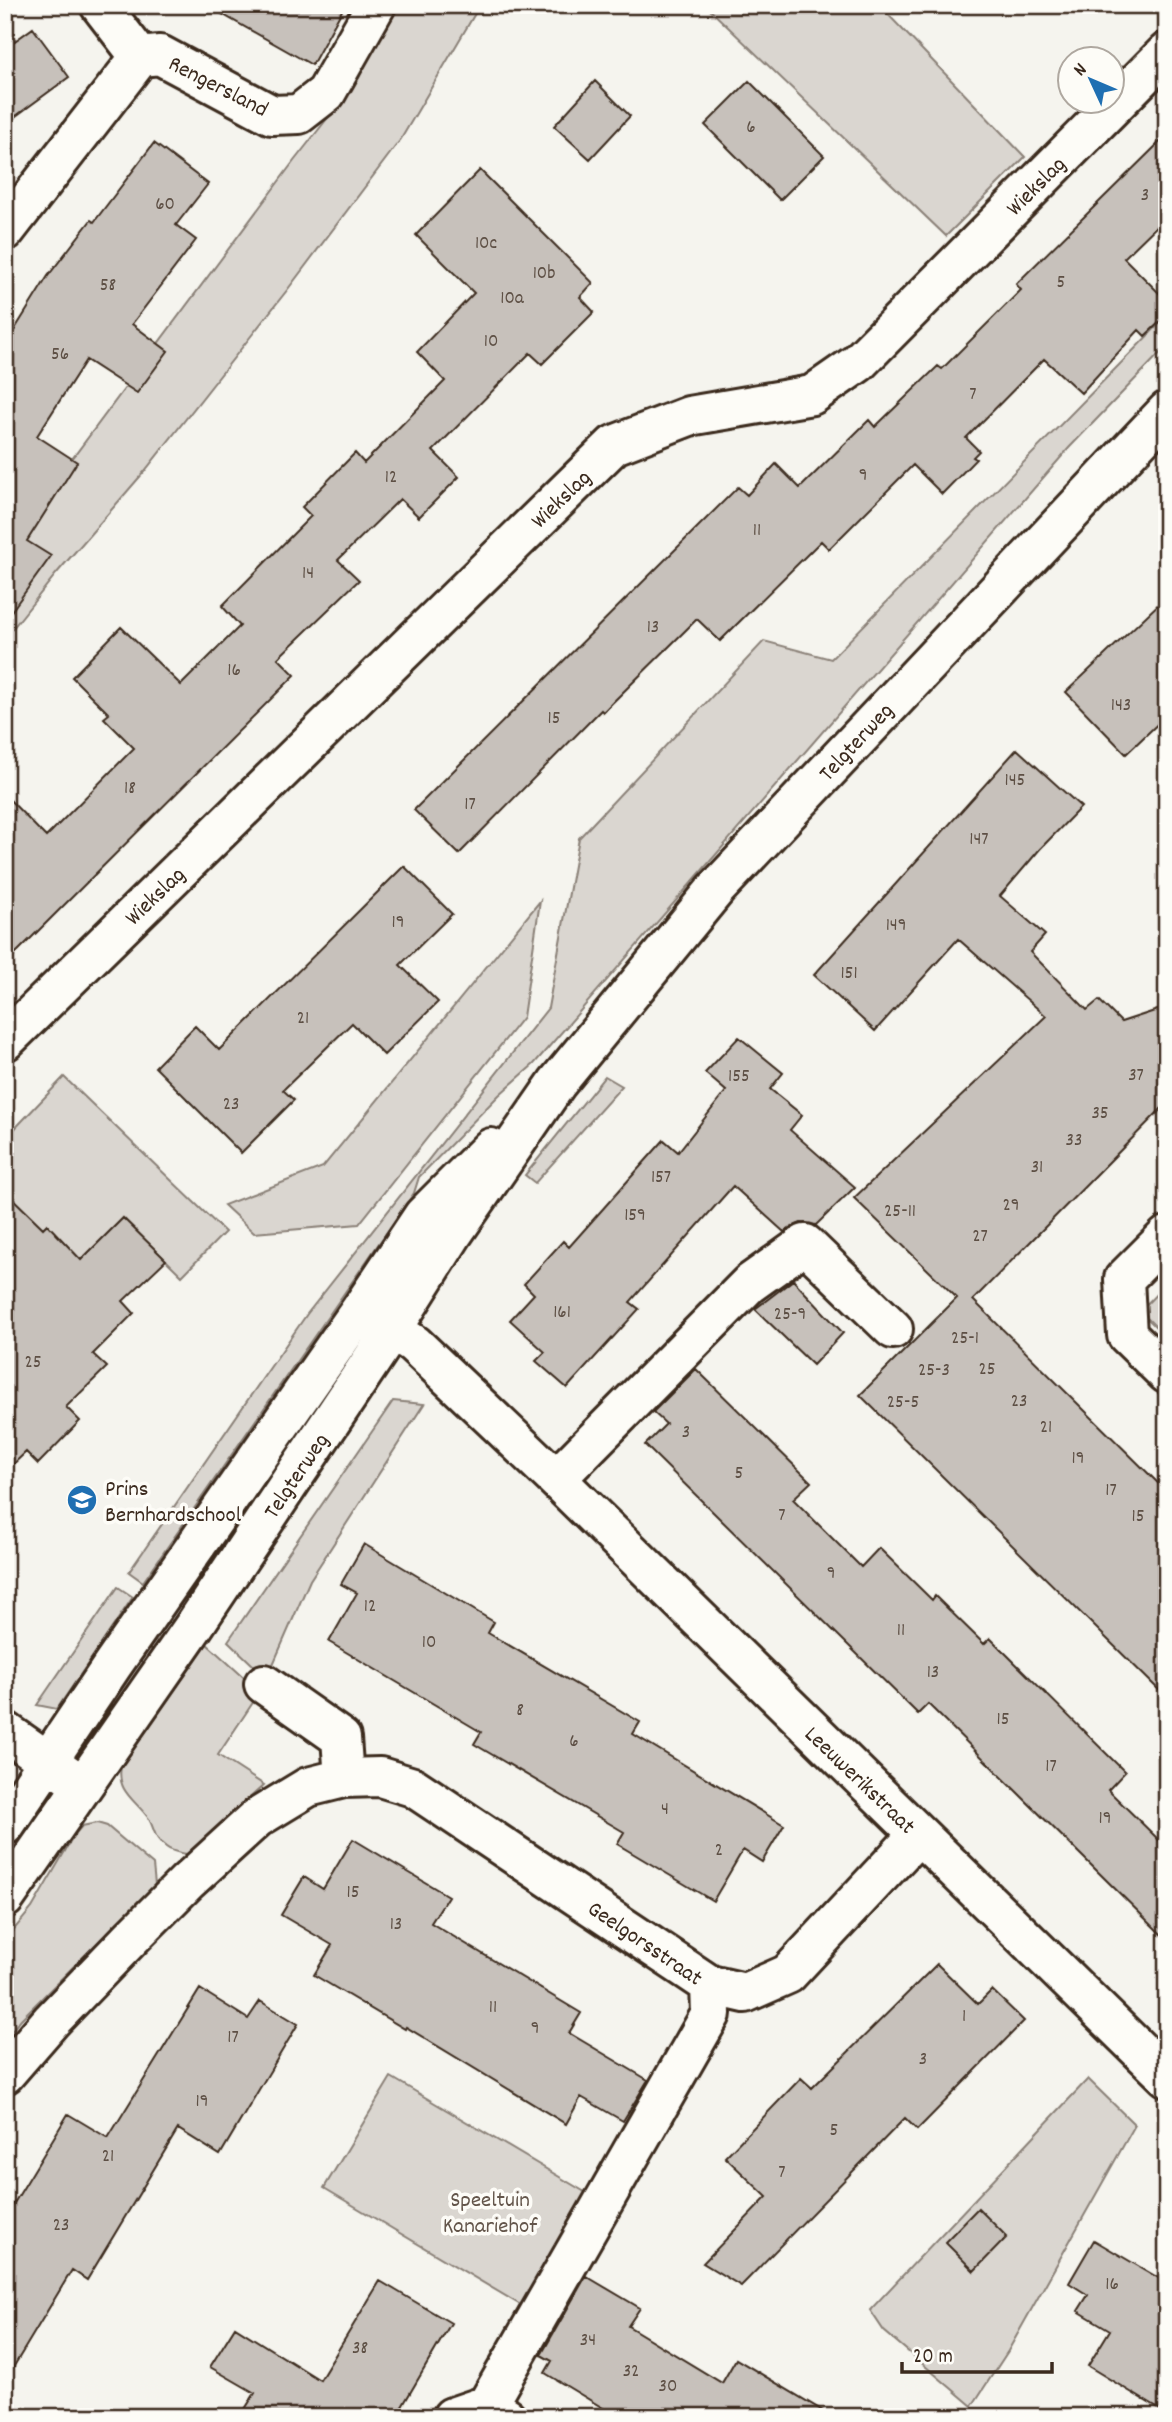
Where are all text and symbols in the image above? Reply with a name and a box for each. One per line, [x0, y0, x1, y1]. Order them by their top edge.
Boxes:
north arrow [1056, 46, 1126, 116]
street label: Rengersland [162, 49, 273, 127]
text: N [1068, 58, 1094, 83]
house number: 6 [746, 115, 756, 142]
street label: Wiekslag [1000, 150, 1075, 225]
house number: 3 [1141, 183, 1149, 210]
house number: 60 [155, 192, 175, 219]
house number: 10c [475, 231, 497, 258]
house number: 10b [533, 261, 555, 288]
house number: 5 [1057, 270, 1065, 297]
house number: 58 [100, 273, 116, 300]
house number: 10a [500, 286, 525, 313]
house number: 10 [484, 329, 498, 356]
house number: 56 [51, 342, 69, 369]
house number: 7 [969, 382, 977, 409]
street label: Wiekslag [525, 463, 600, 538]
house number: 9 [859, 463, 867, 490]
house number: 12 [385, 465, 397, 492]
house number: 11 [753, 518, 761, 545]
house number: 14 [302, 561, 314, 588]
house number: 13 [647, 615, 659, 642]
house number: 16 [227, 658, 241, 685]
house number: 143 [1111, 693, 1131, 720]
street label: Telgterweg [812, 697, 903, 790]
house number: 15 [548, 706, 560, 733]
house number: 145 [1005, 768, 1025, 795]
house number: 18 [124, 776, 136, 803]
house number: 17 [464, 792, 476, 819]
house number: 147 [969, 827, 989, 854]
street label: Wiekslag [119, 860, 194, 935]
house number: 19 [392, 910, 404, 937]
house number: 149 [886, 913, 906, 940]
house number: 151 [840, 961, 858, 988]
house number: 21 [297, 1006, 309, 1033]
house number: 37 [1128, 1063, 1144, 1090]
house number: 155 [728, 1064, 750, 1091]
house number: 23 [223, 1092, 239, 1119]
house number: 35 [1091, 1101, 1109, 1128]
house number: 33 [1066, 1128, 1082, 1155]
house number: 31 [1031, 1155, 1043, 1182]
house number: 157 [651, 1165, 671, 1192]
house number: 29 [1002, 1193, 1020, 1220]
house number: 25-11 [884, 1199, 916, 1226]
house number: 159 [624, 1203, 646, 1230]
house number: 27 [972, 1224, 988, 1251]
house number: 161 [553, 1300, 571, 1327]
house number: 25-9 [774, 1302, 806, 1329]
house number: 25-1 [951, 1326, 979, 1353]
house number: 25 [24, 1350, 42, 1377]
house number: 25 [978, 1357, 996, 1384]
house number: 25-3 [918, 1358, 950, 1385]
house number: 23 [1011, 1389, 1027, 1416]
house number: 25-5 [887, 1390, 919, 1417]
house number: 21 [1040, 1415, 1052, 1442]
house number: 3 [682, 1420, 690, 1447]
street label: Telgterweg [257, 1428, 339, 1526]
house number: 19 [1072, 1446, 1084, 1473]
house number: 5 [735, 1461, 743, 1488]
place label: Prins Bernhardschool [105, 1474, 242, 1533]
house number: 17 [1105, 1478, 1117, 1505]
school or university icon: Prins Bernhardschool [65, 1483, 99, 1517]
house number: 7 [778, 1503, 786, 1530]
house number: 15 [1132, 1504, 1144, 1531]
house number: 9 [827, 1561, 835, 1588]
house number: 12 [364, 1594, 376, 1621]
house number: 11 [897, 1618, 905, 1645]
house number: 10 [422, 1630, 436, 1657]
house number: 13 [927, 1660, 939, 1687]
house number: 8 [516, 1698, 524, 1725]
house number: 15 [997, 1707, 1009, 1734]
street label: Leeuwerikstraat [796, 1720, 922, 1843]
house number: 6 [569, 1729, 579, 1756]
house number: 17 [1045, 1754, 1057, 1781]
house number: 4 [661, 1797, 669, 1824]
house number: 19 [1099, 1806, 1111, 1833]
house number: 2 [715, 1838, 723, 1865]
house number: 15 [347, 1880, 359, 1907]
street label: Geelgorsstraat [580, 1894, 708, 1996]
house number: 13 [390, 1912, 402, 1939]
house number: 11 [489, 1995, 497, 2022]
house number: 1 [962, 2004, 966, 2031]
house number: 9 [531, 2016, 539, 2043]
house number: 17 [227, 2025, 239, 2052]
house number: 3 [919, 2047, 927, 2074]
house number: 19 [196, 2089, 208, 2116]
house number: 5 [830, 2118, 838, 2145]
house number: 21 [102, 2144, 114, 2171]
house number: 7 [778, 2160, 786, 2187]
park label: Speeltuin Kanariehof [443, 2185, 538, 2244]
house number: 23 [53, 2213, 69, 2240]
house number: 16 [1105, 2272, 1119, 2299]
house number: 34 [580, 2328, 596, 2355]
scale bar [902, 2331, 1053, 2375]
house number: 38 [352, 2336, 368, 2363]
text: 20 m [913, 2343, 953, 2373]
house number: 32 [623, 2359, 639, 2386]
house number: 30 [659, 2374, 677, 2401]

